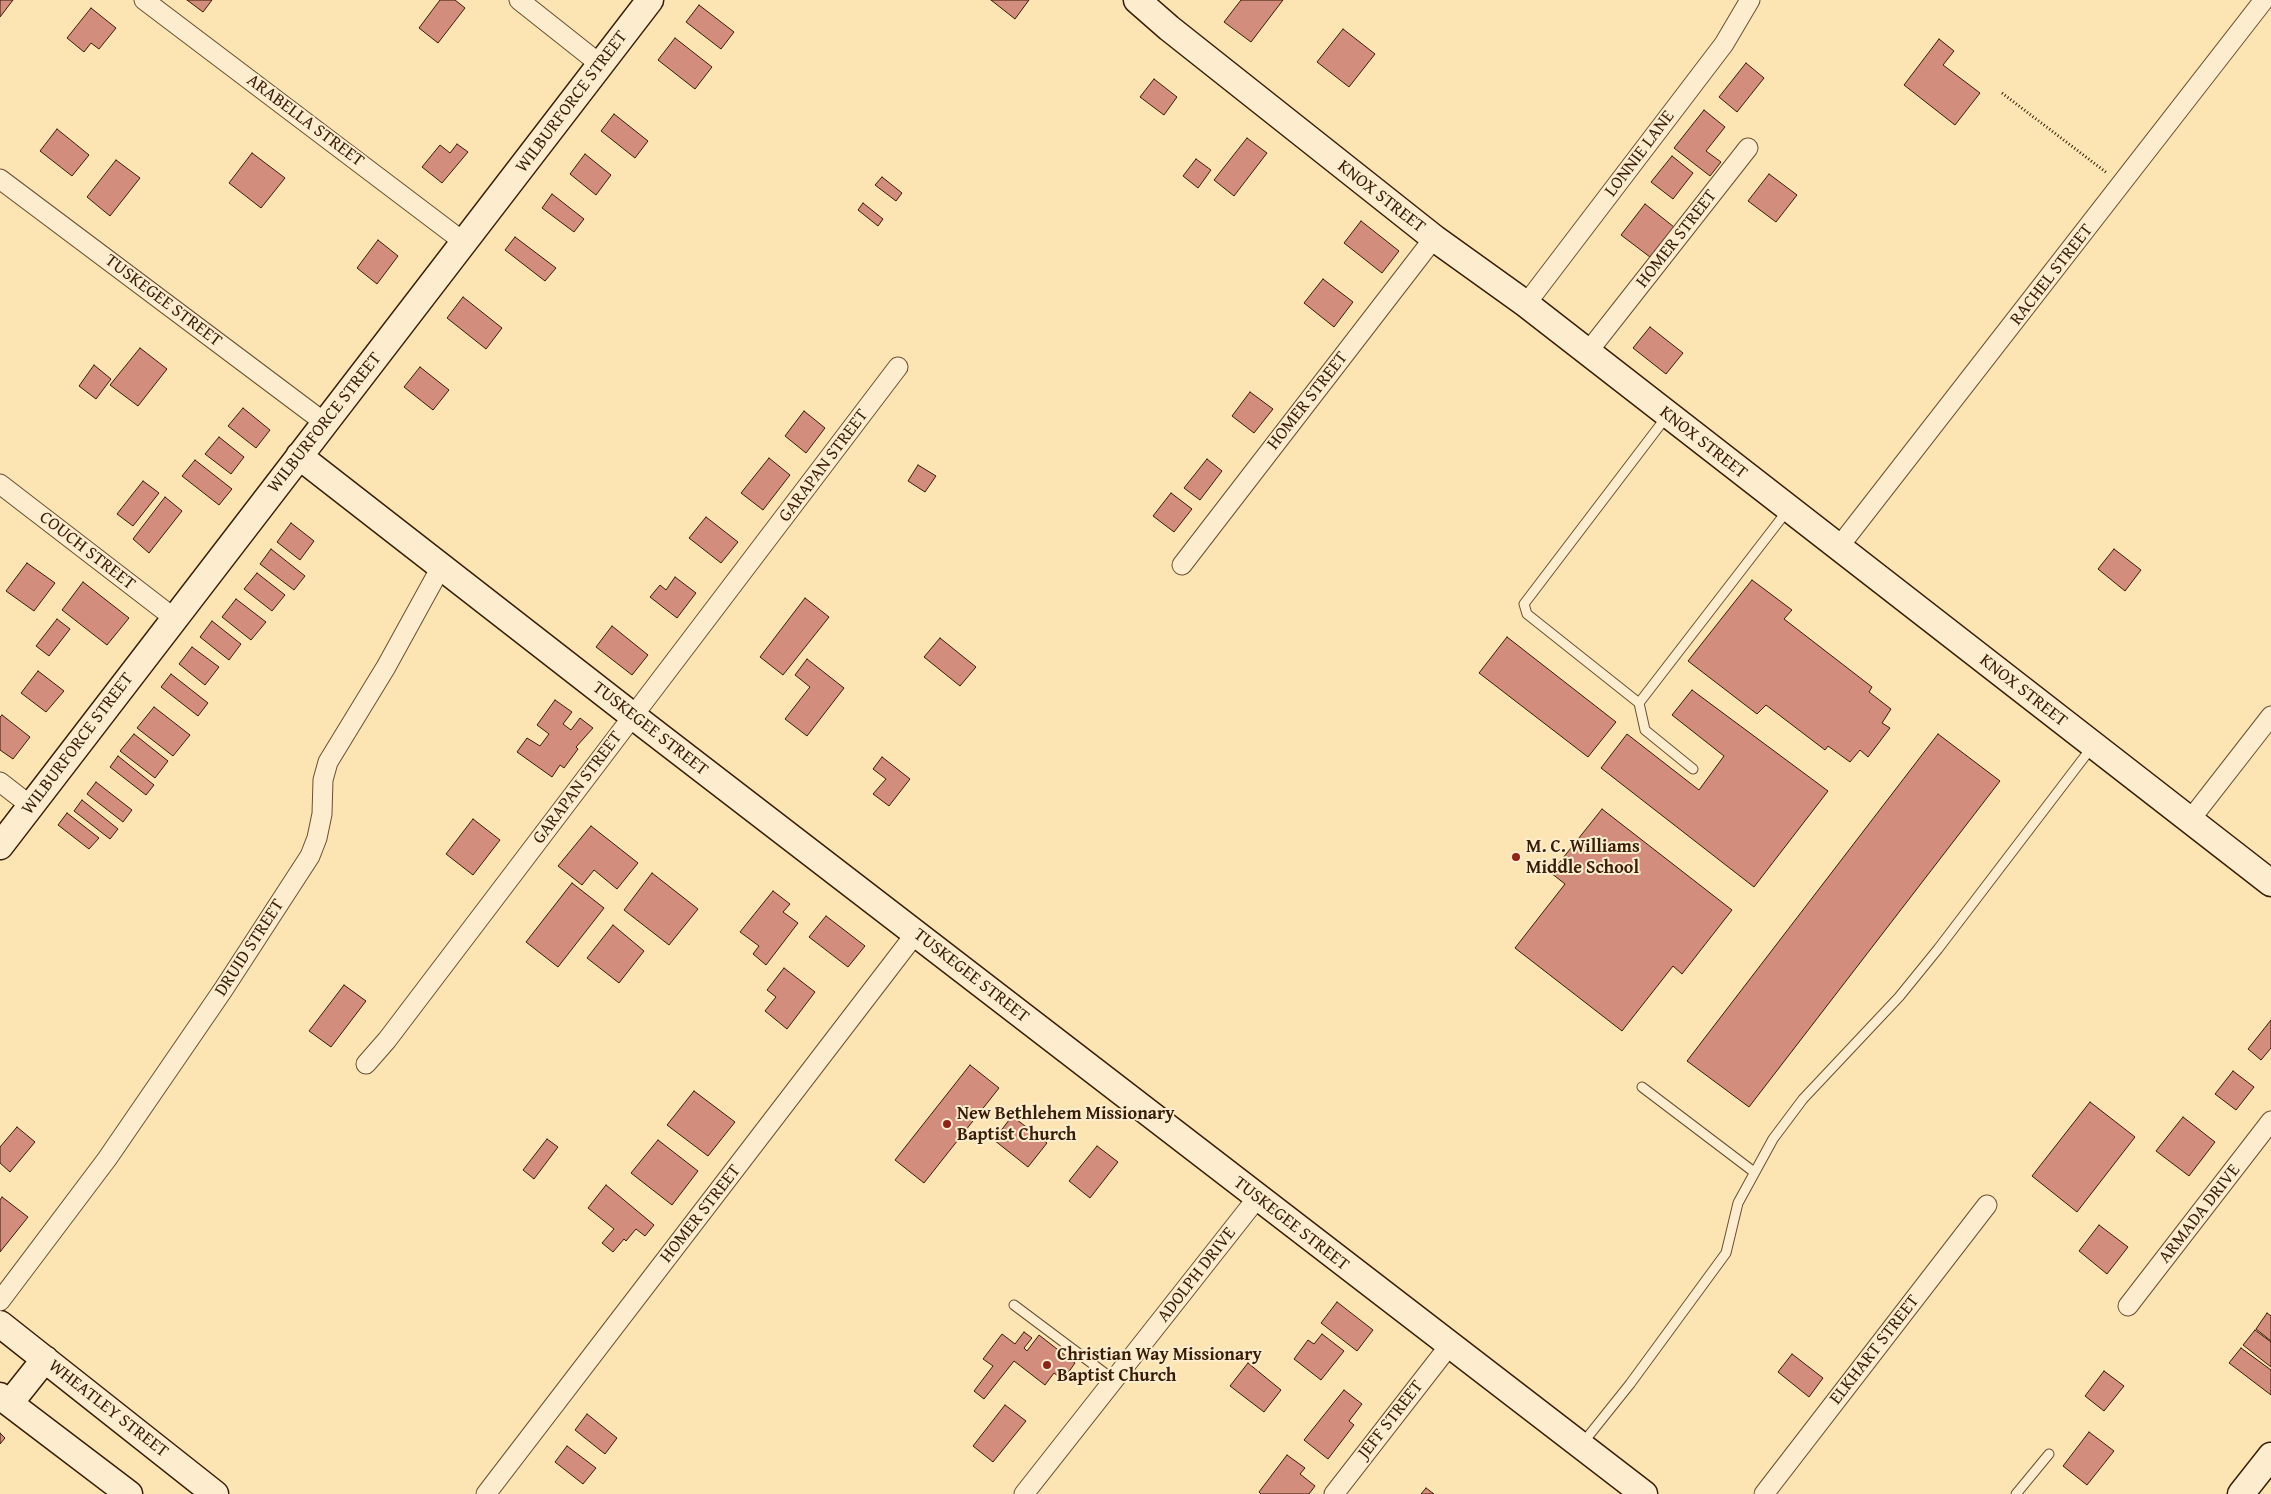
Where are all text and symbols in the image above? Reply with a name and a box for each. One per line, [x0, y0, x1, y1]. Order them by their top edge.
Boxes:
street label: WILBURFORCE STREET [511, 27, 633, 177]
street label: ARABELLA STREET [242, 70, 368, 172]
street label: LONNIE LANE [1601, 107, 1679, 201]
street label: KNOX STREET [1333, 156, 1429, 238]
street label: HOMER STREET [1632, 186, 1722, 292]
street label: RACHEL STREET [2006, 220, 2098, 330]
street label: TUSKEGEE STREET [100, 250, 226, 352]
street label: WILBURFORCE STREET [263, 348, 387, 498]
street label: HOMER STREET [1263, 348, 1353, 454]
street label: KNOX STREET [1655, 402, 1751, 484]
street label: GARAPAN STREET [775, 405, 873, 527]
street label: COUCH STREET [35, 507, 139, 595]
street label: KNOX STREET [1975, 650, 2071, 732]
street label: WILBURFORCE STREET [17, 669, 139, 819]
street label: TUSKEGEE STREET [588, 677, 712, 781]
street label: GARAPAN STREET [529, 727, 627, 849]
place label: M. C. Williams Middle School [1526, 836, 1640, 879]
marker: M. C. Williams Middle School [1510, 851, 1522, 863]
street label: DRUID STREET [211, 896, 289, 1000]
street label: TUSKEGEE STREET [909, 924, 1033, 1028]
place label: New Bethlehem Missionary Baptist Church [957, 1103, 1175, 1146]
marker: New Bethlehem Missionary Baptist Church [941, 1118, 953, 1130]
street label: ARMADA DRIVE [2155, 1160, 2245, 1268]
street label: HOMER STREET [656, 1161, 746, 1267]
street label: TUSKEGEE STREET [1229, 1172, 1353, 1276]
street label: ADOLPH DRIVE [1153, 1223, 1241, 1327]
street label: ELKHART STREET [1826, 1291, 1924, 1409]
place label: Christian Way Missionary Baptist Church [1057, 1344, 1262, 1386]
street label: WHEATLEY STREET [44, 1355, 172, 1463]
marker: Christian Way Missionary Baptist Church [1041, 1359, 1053, 1371]
street label: JEFF STREET [1354, 1376, 1428, 1464]

